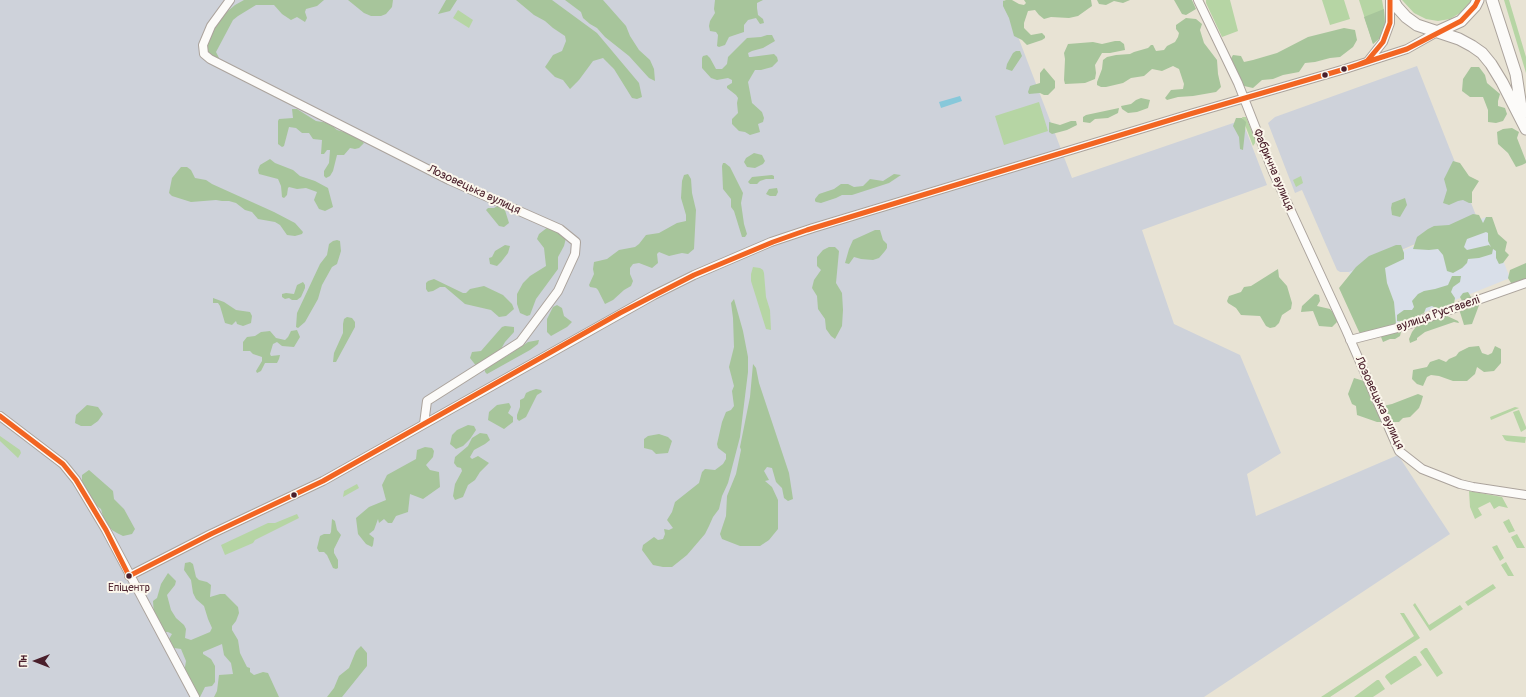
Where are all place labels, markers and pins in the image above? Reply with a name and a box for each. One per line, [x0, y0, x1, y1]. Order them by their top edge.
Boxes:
unlabelled marker [1339, 64, 1349, 74]
unlabelled marker [1320, 70, 1330, 80]
unlabelled marker [289, 490, 299, 500]
marker: Епіцентр [124, 571, 134, 581]
place label: Епіцентр [108, 581, 150, 595]

